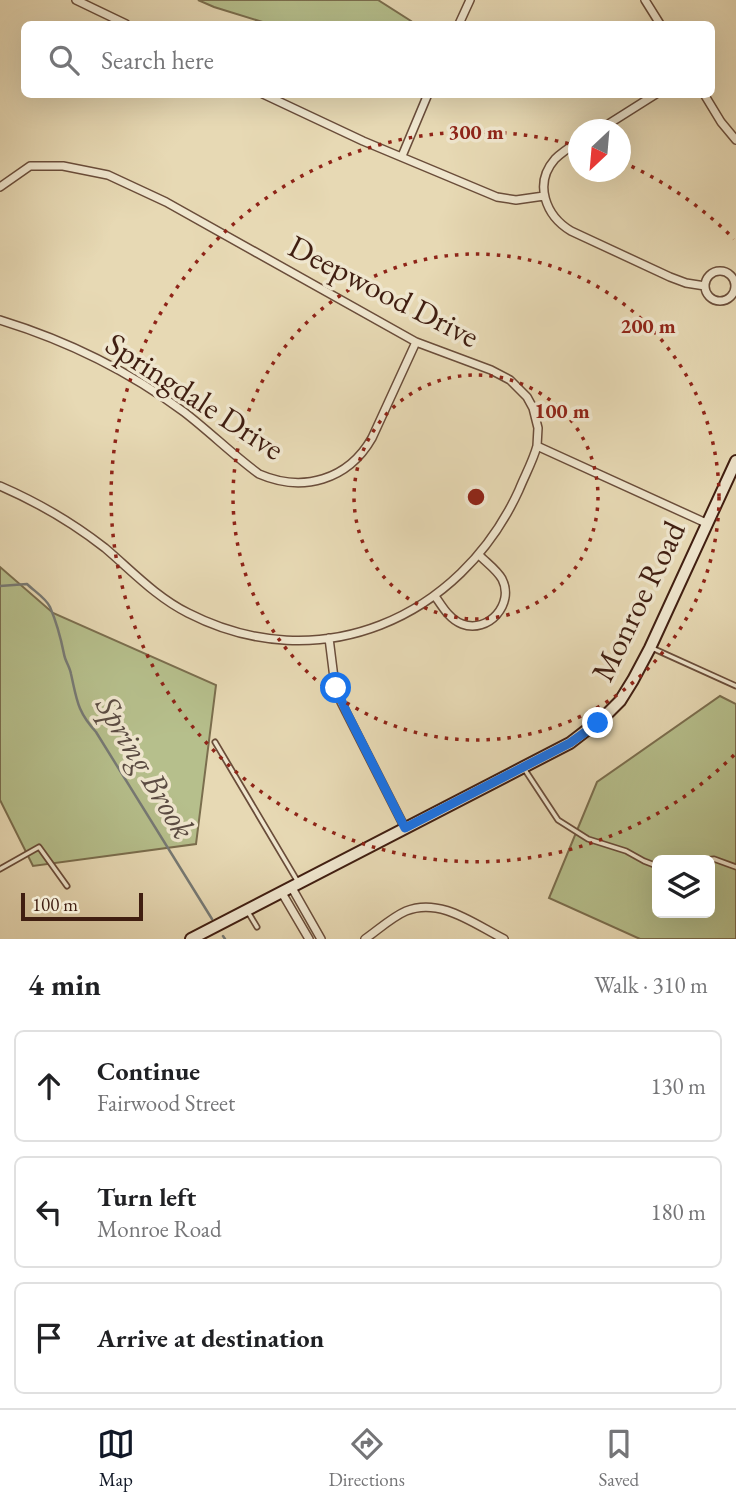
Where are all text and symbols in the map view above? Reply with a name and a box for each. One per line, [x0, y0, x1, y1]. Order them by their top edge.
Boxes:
search box [21, 21, 715, 98]
icon: search [45, 41, 83, 79]
text: Search here [101, 43, 214, 77]
text: 300 m [448, 118, 504, 145]
north arrow [568, 119, 631, 182]
street label: Deepwood Drive [282, 225, 486, 357]
text: 200 m [620, 312, 676, 339]
street label: Springdale Drive [98, 323, 292, 469]
text: 100 m [534, 397, 590, 424]
centre of rings [464, 485, 488, 509]
street label: Monroe Road [581, 513, 695, 688]
route start [320, 672, 351, 703]
water label: Spring Brook [86, 686, 206, 847]
route end [582, 707, 613, 738]
map controls [652, 855, 715, 918]
button: layers [652, 855, 715, 918]
scale bar [21, 890, 144, 922]
text: 100 m [32, 892, 78, 917]
text: 4 min [28, 965, 101, 1004]
text: Walk · 310 m [594, 970, 708, 1000]
text: Continue [97, 1054, 200, 1088]
icon: ahead [30, 1067, 68, 1105]
text: 130 m [650, 1071, 706, 1101]
text: Fairwood Street [97, 1088, 235, 1118]
text: Turn left [97, 1180, 196, 1214]
icon: left [30, 1193, 68, 1231]
text: 180 m [650, 1197, 706, 1227]
text: Monroe Road [97, 1214, 222, 1244]
icon: arrive [30, 1319, 68, 1357]
text: Arrive at destination [97, 1321, 324, 1355]
tab: Map [97, 1425, 135, 1492]
tab: Directions [328, 1425, 405, 1492]
tab: Saved [598, 1425, 639, 1492]

